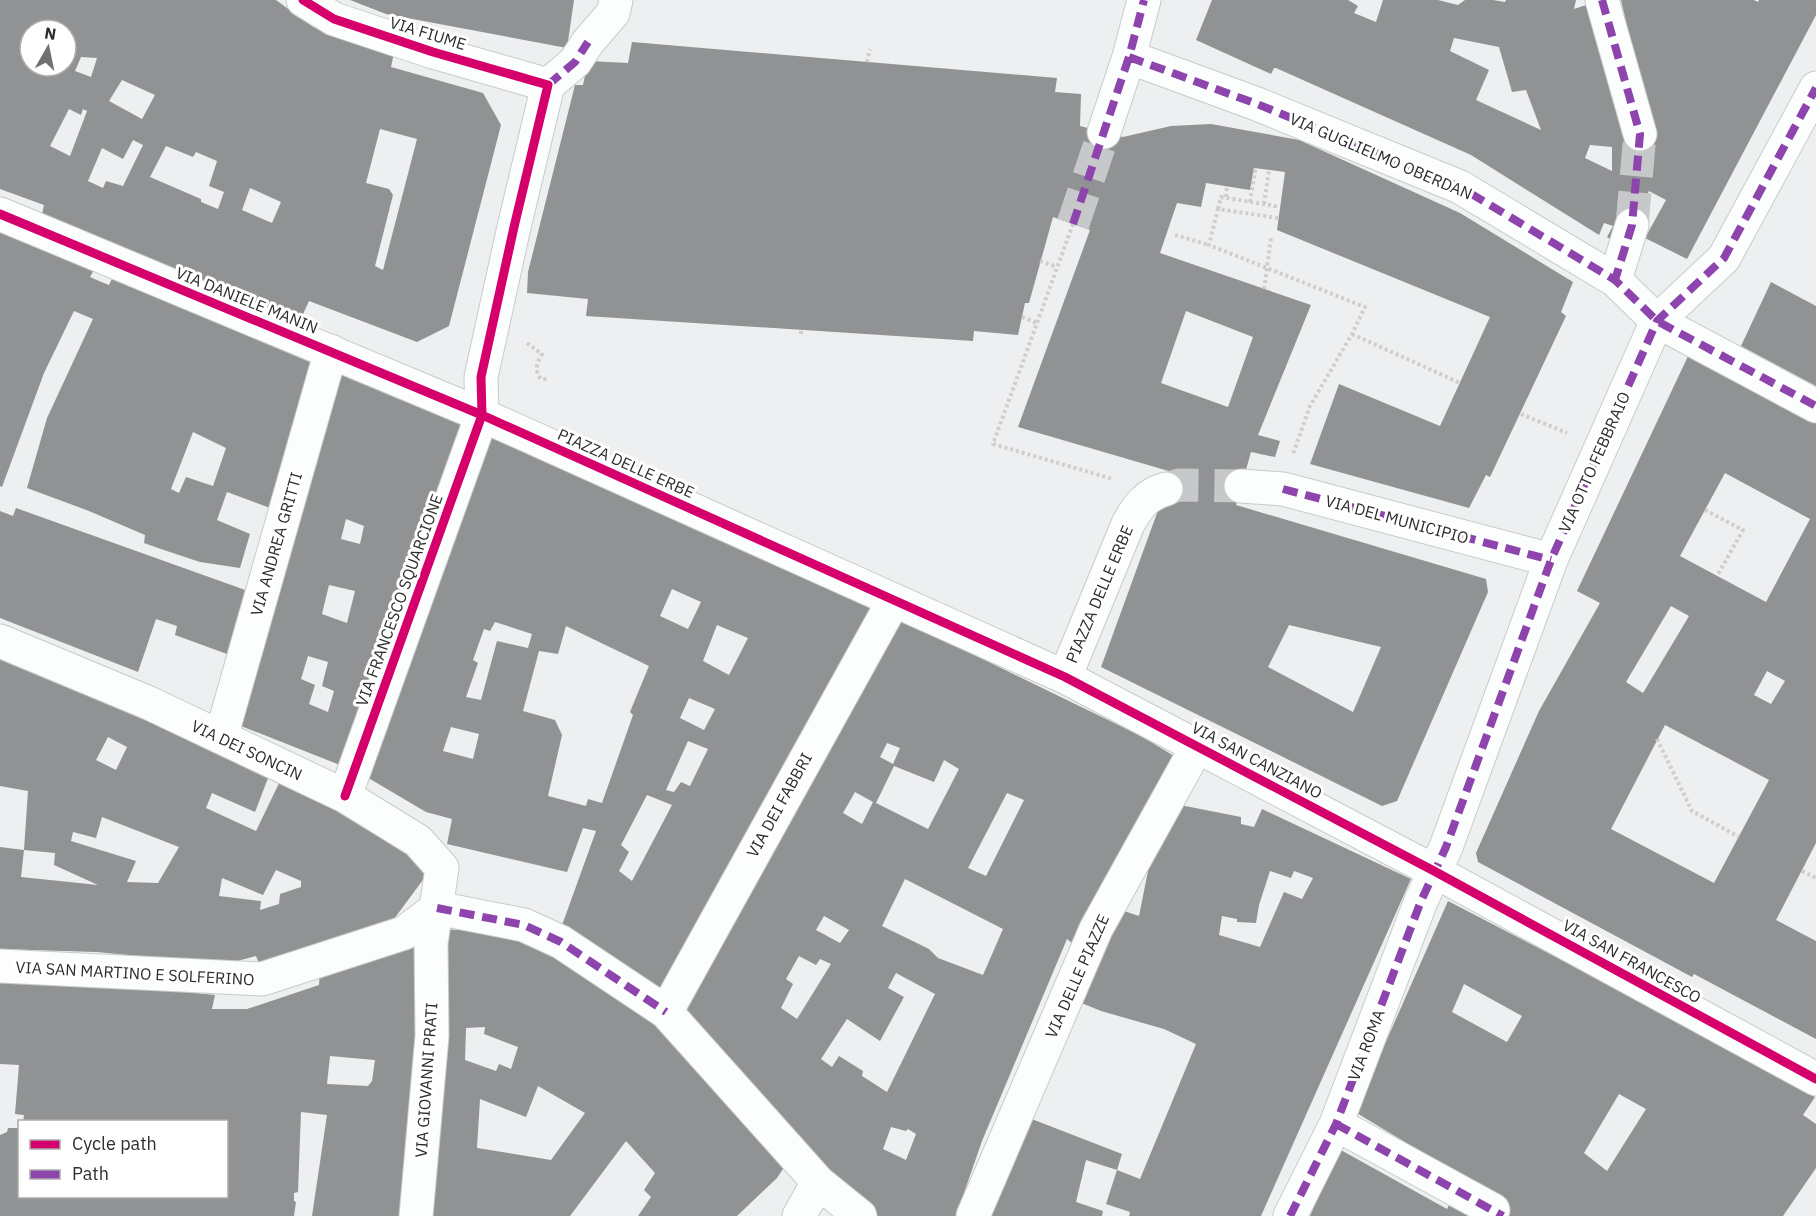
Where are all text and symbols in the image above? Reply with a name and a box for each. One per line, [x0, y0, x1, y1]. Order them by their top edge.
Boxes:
street label: VIA FIUME [387, 12, 469, 54]
north arrow [18, 18, 78, 78]
text: N [43, 22, 58, 44]
street label: VIA GUGLIELMO OBERDAN [1287, 108, 1475, 204]
street label: VIA DANIELE MANIN [173, 262, 321, 338]
street label: VIA OTTO FEBBRAIO [1554, 388, 1634, 536]
street label: PIAZZA DELLE ERBE [555, 424, 697, 502]
street label: VIA ANDREA GRITTI [246, 470, 306, 618]
street label: VIA DEL MUNICIPIO [1323, 490, 1471, 548]
street label: VIA FRANCESCO SQUARCIONE [351, 491, 447, 709]
street label: PIAZZA DELLE ERBE [1061, 522, 1137, 666]
street label: VIA DEI SONCIN [188, 716, 306, 784]
street label: VIA SAN CANZIANO [1188, 717, 1326, 803]
street label: VIA DEI FABBRI [742, 749, 816, 861]
street label: VIA DELLE PIAZZE [1041, 911, 1113, 1041]
street label: VIA SAN FRANCESCO [1559, 915, 1705, 1007]
street label: VIA SAN MARTINO E SOLFERINO [15, 957, 255, 989]
street label: VIA GIOVANNI PRATI [411, 1002, 441, 1158]
street label: VIA ROMA [1343, 1006, 1389, 1084]
legend [18, 1120, 228, 1198]
text: Cycle path [72, 1132, 157, 1155]
text: Path [72, 1162, 109, 1185]

